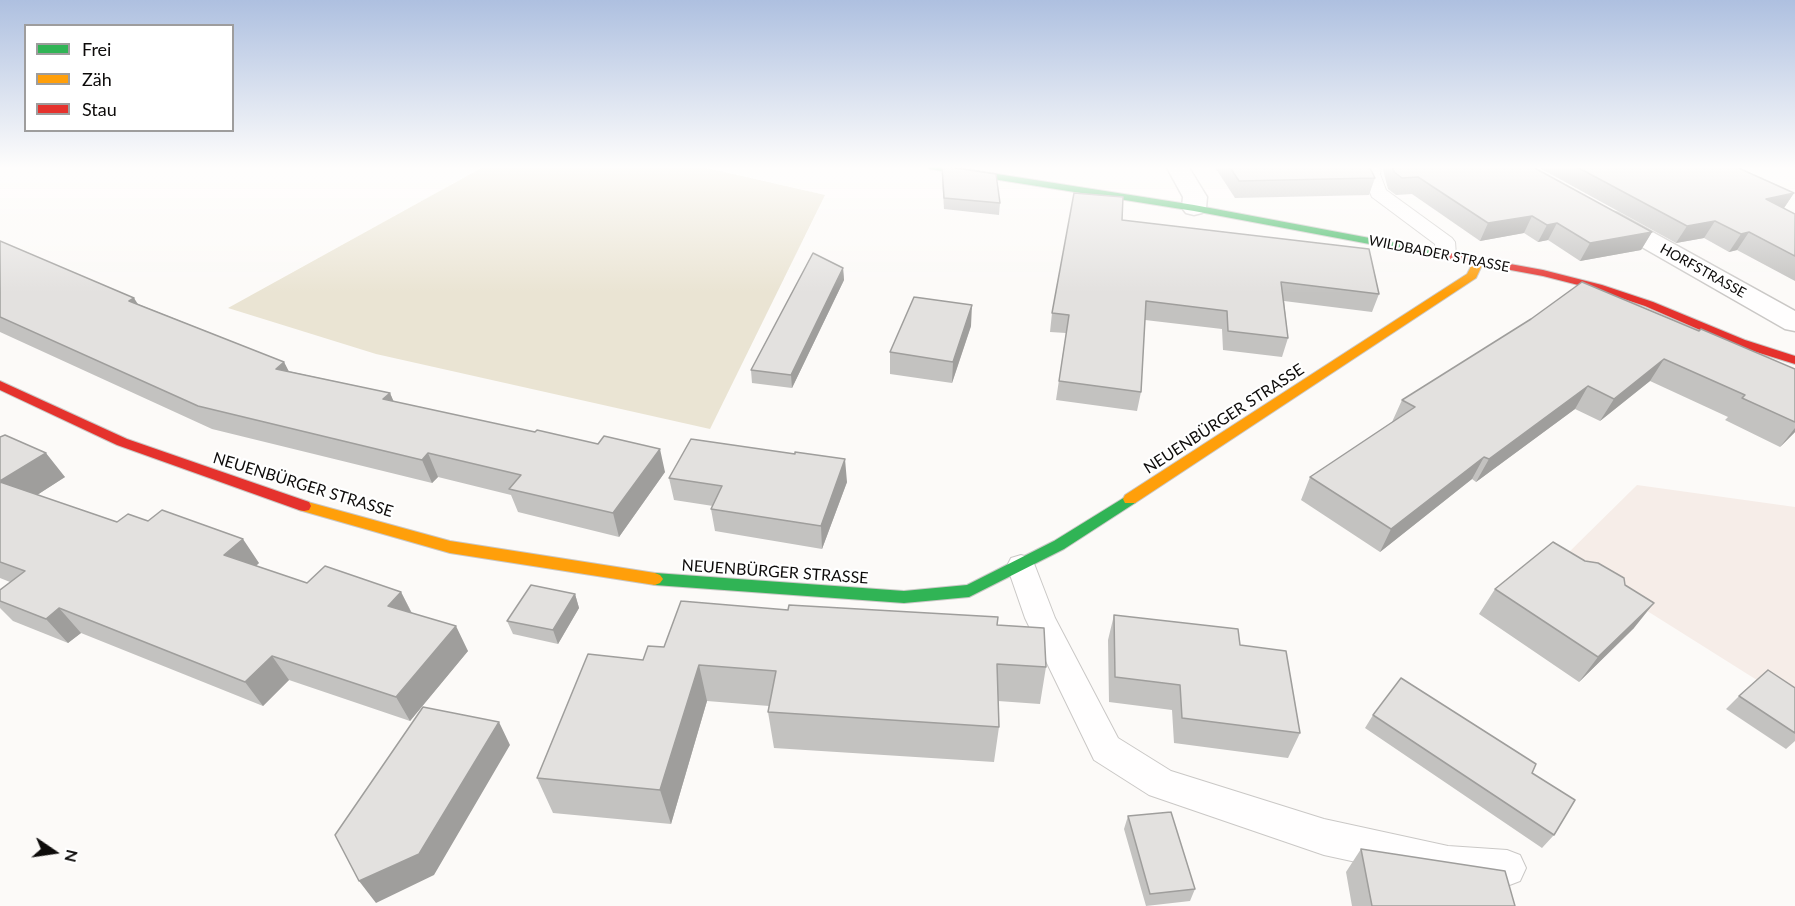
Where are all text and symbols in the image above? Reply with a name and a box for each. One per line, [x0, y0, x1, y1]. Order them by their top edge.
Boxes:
legend [24, 24, 234, 132]
text: Frei [82, 38, 111, 60]
text: Zäh [82, 68, 112, 90]
text: Stau [82, 98, 117, 120]
street label: WILDBADER STRASSE [1367, 232, 1511, 276]
street label: HORFSTRASSE [1657, 240, 1749, 302]
street label: NEUENBÜRGER STRASSE [1140, 360, 1308, 478]
street label: NEUENBÜRGER STRASSE [211, 448, 395, 522]
street label: NEUENBÜRGER STRASSE [681, 556, 869, 588]
north arrow [24, 822, 84, 882]
text: N [61, 848, 83, 864]

